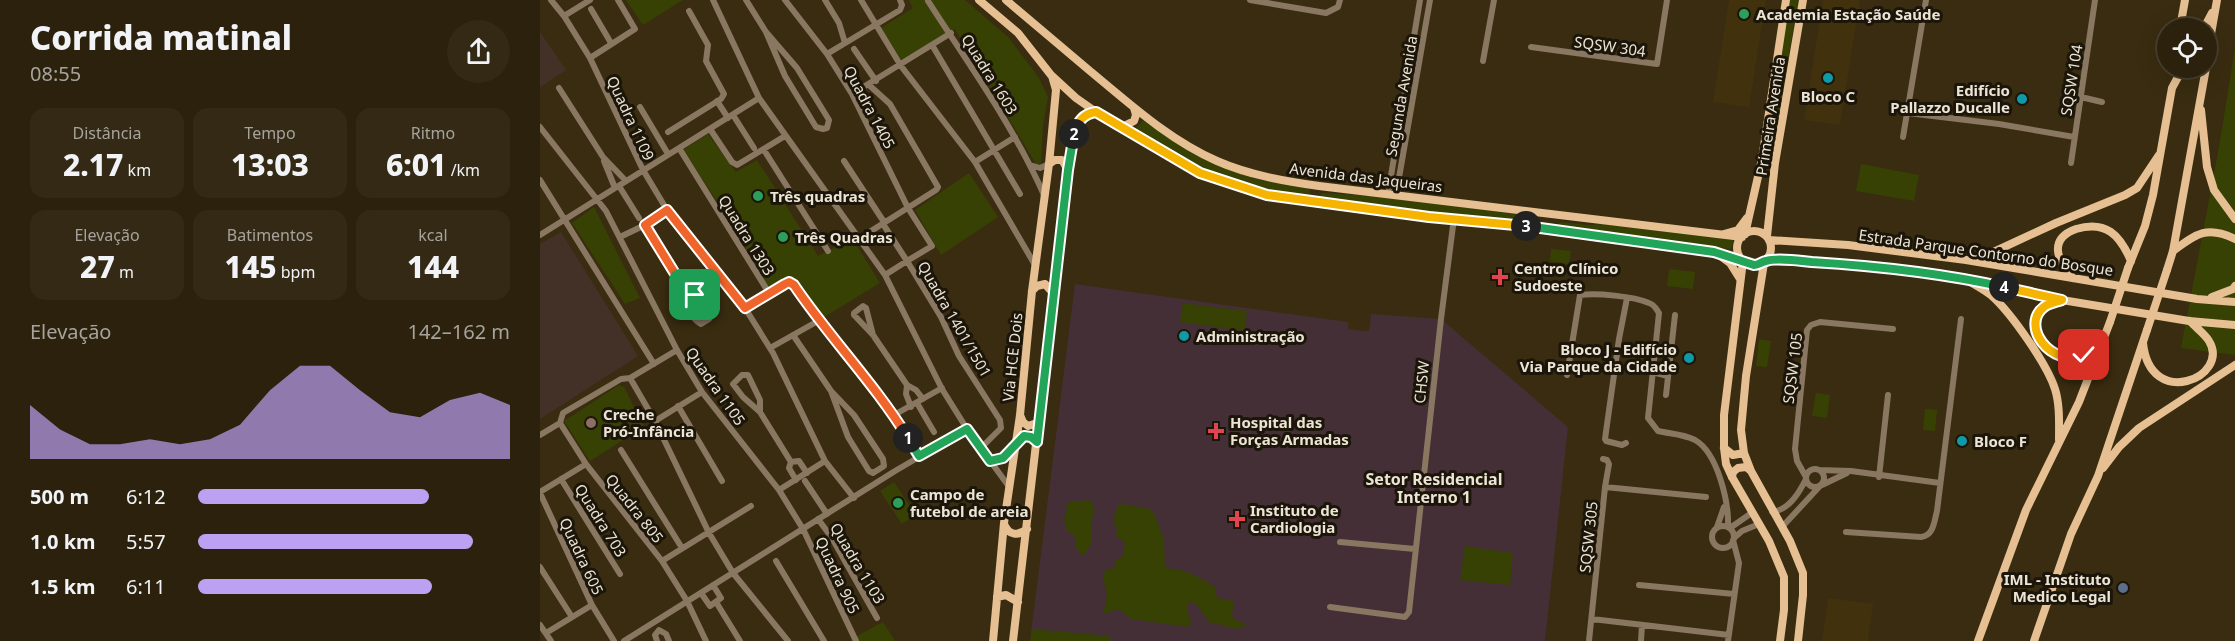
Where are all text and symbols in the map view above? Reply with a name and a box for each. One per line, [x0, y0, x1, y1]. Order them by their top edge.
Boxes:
place label: Academia Estação Saúde [1756, 4, 1940, 24]
marker: Academia Estação Saúde [1737, 7, 1751, 21]
text: Corrida matinal [30, 15, 292, 60]
map controls [2157, 18, 2217, 78]
button: locate [2157, 18, 2217, 78]
button: share [447, 20, 510, 83]
street label: Quadra 1603 [957, 30, 1023, 118]
street label: SQSW 304 [1573, 31, 1647, 61]
street label: Segunda Avenida [1381, 34, 1421, 158]
street label: SQSW 104 [2056, 43, 2087, 117]
street label: Primeira Avenida [1751, 55, 1789, 177]
text: 08:55 [30, 60, 81, 87]
street label: Quadra 1405 [840, 62, 900, 152]
marker: Bloco C [1821, 71, 1835, 85]
street label: Quadra 1109 [603, 72, 659, 164]
place label: Edifício Pallazzo Ducalle [1890, 80, 2010, 117]
place label: Bloco C [1801, 86, 1856, 106]
marker: Edifício Pallazzo Ducalle [2015, 92, 2029, 106]
pin: 2 [1059, 119, 1089, 149]
text: Distância [73, 122, 141, 144]
text: Tempo [244, 122, 296, 144]
text: Ritmo [411, 122, 455, 144]
text: 2 [1069, 123, 1079, 145]
text: 2.17 [63, 144, 123, 185]
text: 13:03 [231, 144, 309, 185]
text: 6:01 [386, 144, 446, 185]
street label: Avenida das Jaqueiras [1288, 158, 1444, 196]
text: km [123, 159, 151, 181]
text: /km [446, 159, 480, 181]
place label: Três quadras [770, 186, 865, 206]
marker: Três quadras [751, 189, 765, 203]
street label: Quadra 1303 [714, 191, 780, 279]
pin: 3 [1511, 211, 1541, 241]
text: 3 [1521, 215, 1531, 237]
text: Elevação [74, 224, 140, 246]
text: Batimentos [227, 224, 313, 246]
text: kcal [418, 224, 448, 246]
street label: Estrada Parque Contorno do Bosque [1857, 224, 2115, 280]
place label: Três Quadras [795, 227, 893, 247]
marker: Três Quadras [776, 230, 790, 244]
text: 27 [80, 246, 115, 287]
text: 145 [225, 246, 277, 287]
text: 144 [407, 246, 459, 287]
street label: Quadra 1401/1501 [914, 257, 996, 381]
place label: Centro Clínico Sudoeste [1514, 258, 1618, 295]
text: m [115, 261, 134, 283]
text: bpm [277, 261, 315, 283]
marker: Centro Clínico Sudoeste [1491, 268, 1509, 286]
pin [669, 269, 720, 320]
pin: 4 [1989, 272, 2019, 302]
text: 4 [1999, 276, 2009, 298]
icon: arrive [678, 278, 711, 311]
street label: Via HCE Dois [997, 312, 1027, 402]
text: Elevação [30, 318, 111, 345]
text: 142–162 m [407, 318, 510, 345]
place label: Administração [1196, 326, 1305, 346]
marker: Administração [1177, 329, 1191, 343]
pin [2058, 329, 2109, 380]
street label: SQSW 105 [1778, 331, 1806, 405]
icon: check [2067, 338, 2100, 371]
place label: Bloco J - Edifício Via Parque da Cidade [1520, 339, 1677, 376]
street label: Quadra 1105 [682, 343, 750, 429]
marker: Bloco J - Edifício Via Parque da Cidade [1682, 351, 1696, 365]
street label: CHSW [1409, 360, 1433, 404]
place label: Creche Pró-Infância [603, 404, 694, 441]
place label: Hospital das Forças Armadas [1230, 412, 1349, 449]
marker: Creche Pró-Infância [584, 416, 598, 430]
marker: Hospital das Forças Armadas [1207, 422, 1225, 440]
pin: 1 [893, 423, 923, 453]
text: 1 [903, 427, 913, 449]
place label: Bloco F [1974, 431, 2027, 451]
marker: Bloco F [1955, 434, 1969, 448]
district label: Setor Residencial Interno 1 [1366, 468, 1502, 508]
street label: Quadra 805 [602, 469, 668, 547]
street label: Quadra 703 [571, 480, 631, 560]
text: 500 m [30, 483, 89, 510]
text: 6:12 [126, 483, 166, 510]
place label: Campo de futebol de areia [910, 484, 1028, 521]
marker: Campo de futebol de areia [891, 496, 905, 510]
place label: Instituto de Cardiologia [1250, 500, 1339, 537]
street label: SQSW 305 [1574, 500, 1602, 574]
marker: Instituto de Cardiologia [1228, 510, 1246, 528]
street label: Quadra 605 [555, 514, 609, 598]
street label: Quadra 1103 [826, 519, 890, 607]
text: 1.0 km [30, 528, 96, 555]
text: 5:57 [126, 528, 166, 555]
street label: Quadra 905 [811, 533, 865, 617]
place label: IML - Instituto Medico Legal [2004, 569, 2111, 606]
text: 1.5 km [30, 573, 96, 600]
text: 6:11 [126, 573, 166, 600]
marker: IML - Instituto Medico Legal [2116, 581, 2130, 595]

